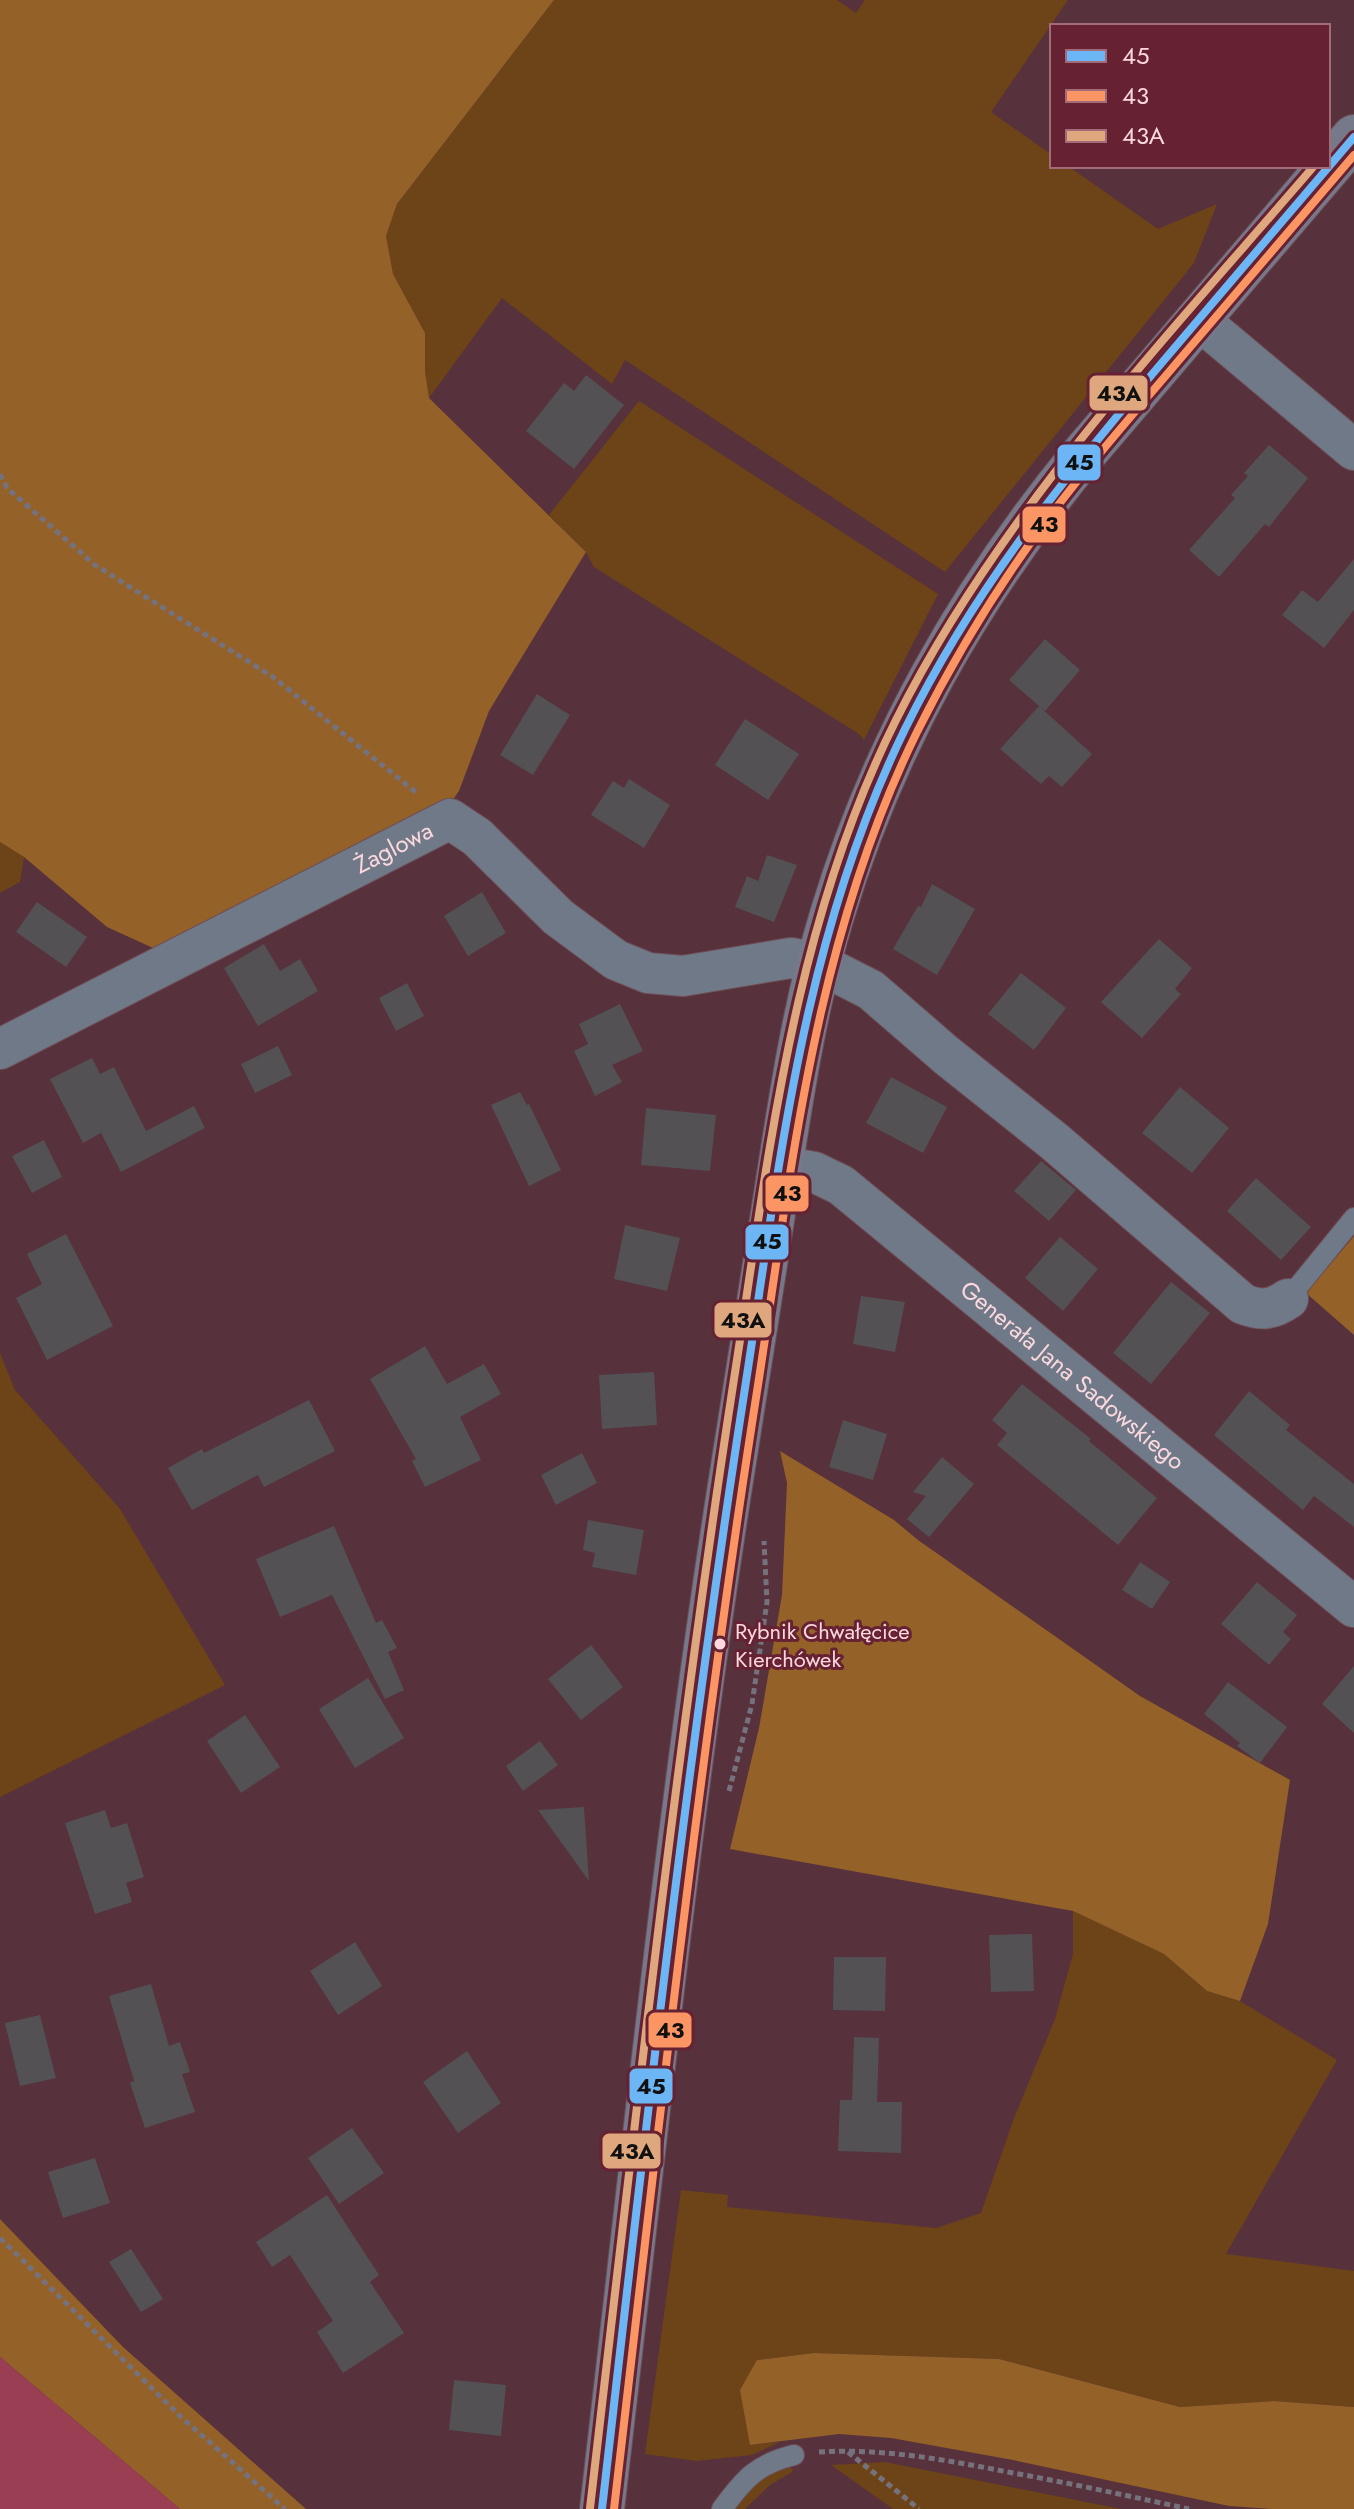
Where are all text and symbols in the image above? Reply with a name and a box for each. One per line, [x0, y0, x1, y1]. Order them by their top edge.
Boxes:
legend [1050, 24, 1330, 168]
text: 45 [1122, 38, 1150, 73]
text: 43 [1122, 78, 1149, 113]
text: 43A [1122, 118, 1165, 153]
line badge: 43A [1088, 374, 1149, 412]
text: 43A [1097, 377, 1142, 409]
line badge: 45 [1056, 443, 1102, 482]
text: 45 [1064, 446, 1094, 478]
line badge: 43 [1021, 505, 1067, 544]
text: 43 [1029, 508, 1059, 540]
street label: Żaglowa [348, 813, 439, 882]
line badge: 43 [764, 1174, 810, 1213]
text: 43 [772, 1177, 802, 1209]
line badge: 45 [744, 1223, 790, 1261]
text: 45 [752, 1225, 782, 1257]
street label: Generała Jana Sadowskiego [953, 1272, 1193, 1478]
line badge: 43A [713, 1301, 773, 1339]
text: 43A [721, 1304, 766, 1336]
place label: Rybnik Chwałęcice Kierchówek [735, 1615, 910, 1675]
marker: Rybnik Chwałęcice Kierchówek [712, 1636, 728, 1652]
line badge: 43 [647, 2011, 693, 2049]
text: 43 [655, 2014, 685, 2046]
line badge: 45 [628, 2067, 674, 2105]
text: 45 [636, 2070, 666, 2102]
line badge: 43A [601, 2132, 662, 2170]
text: 43A [610, 2135, 655, 2167]

